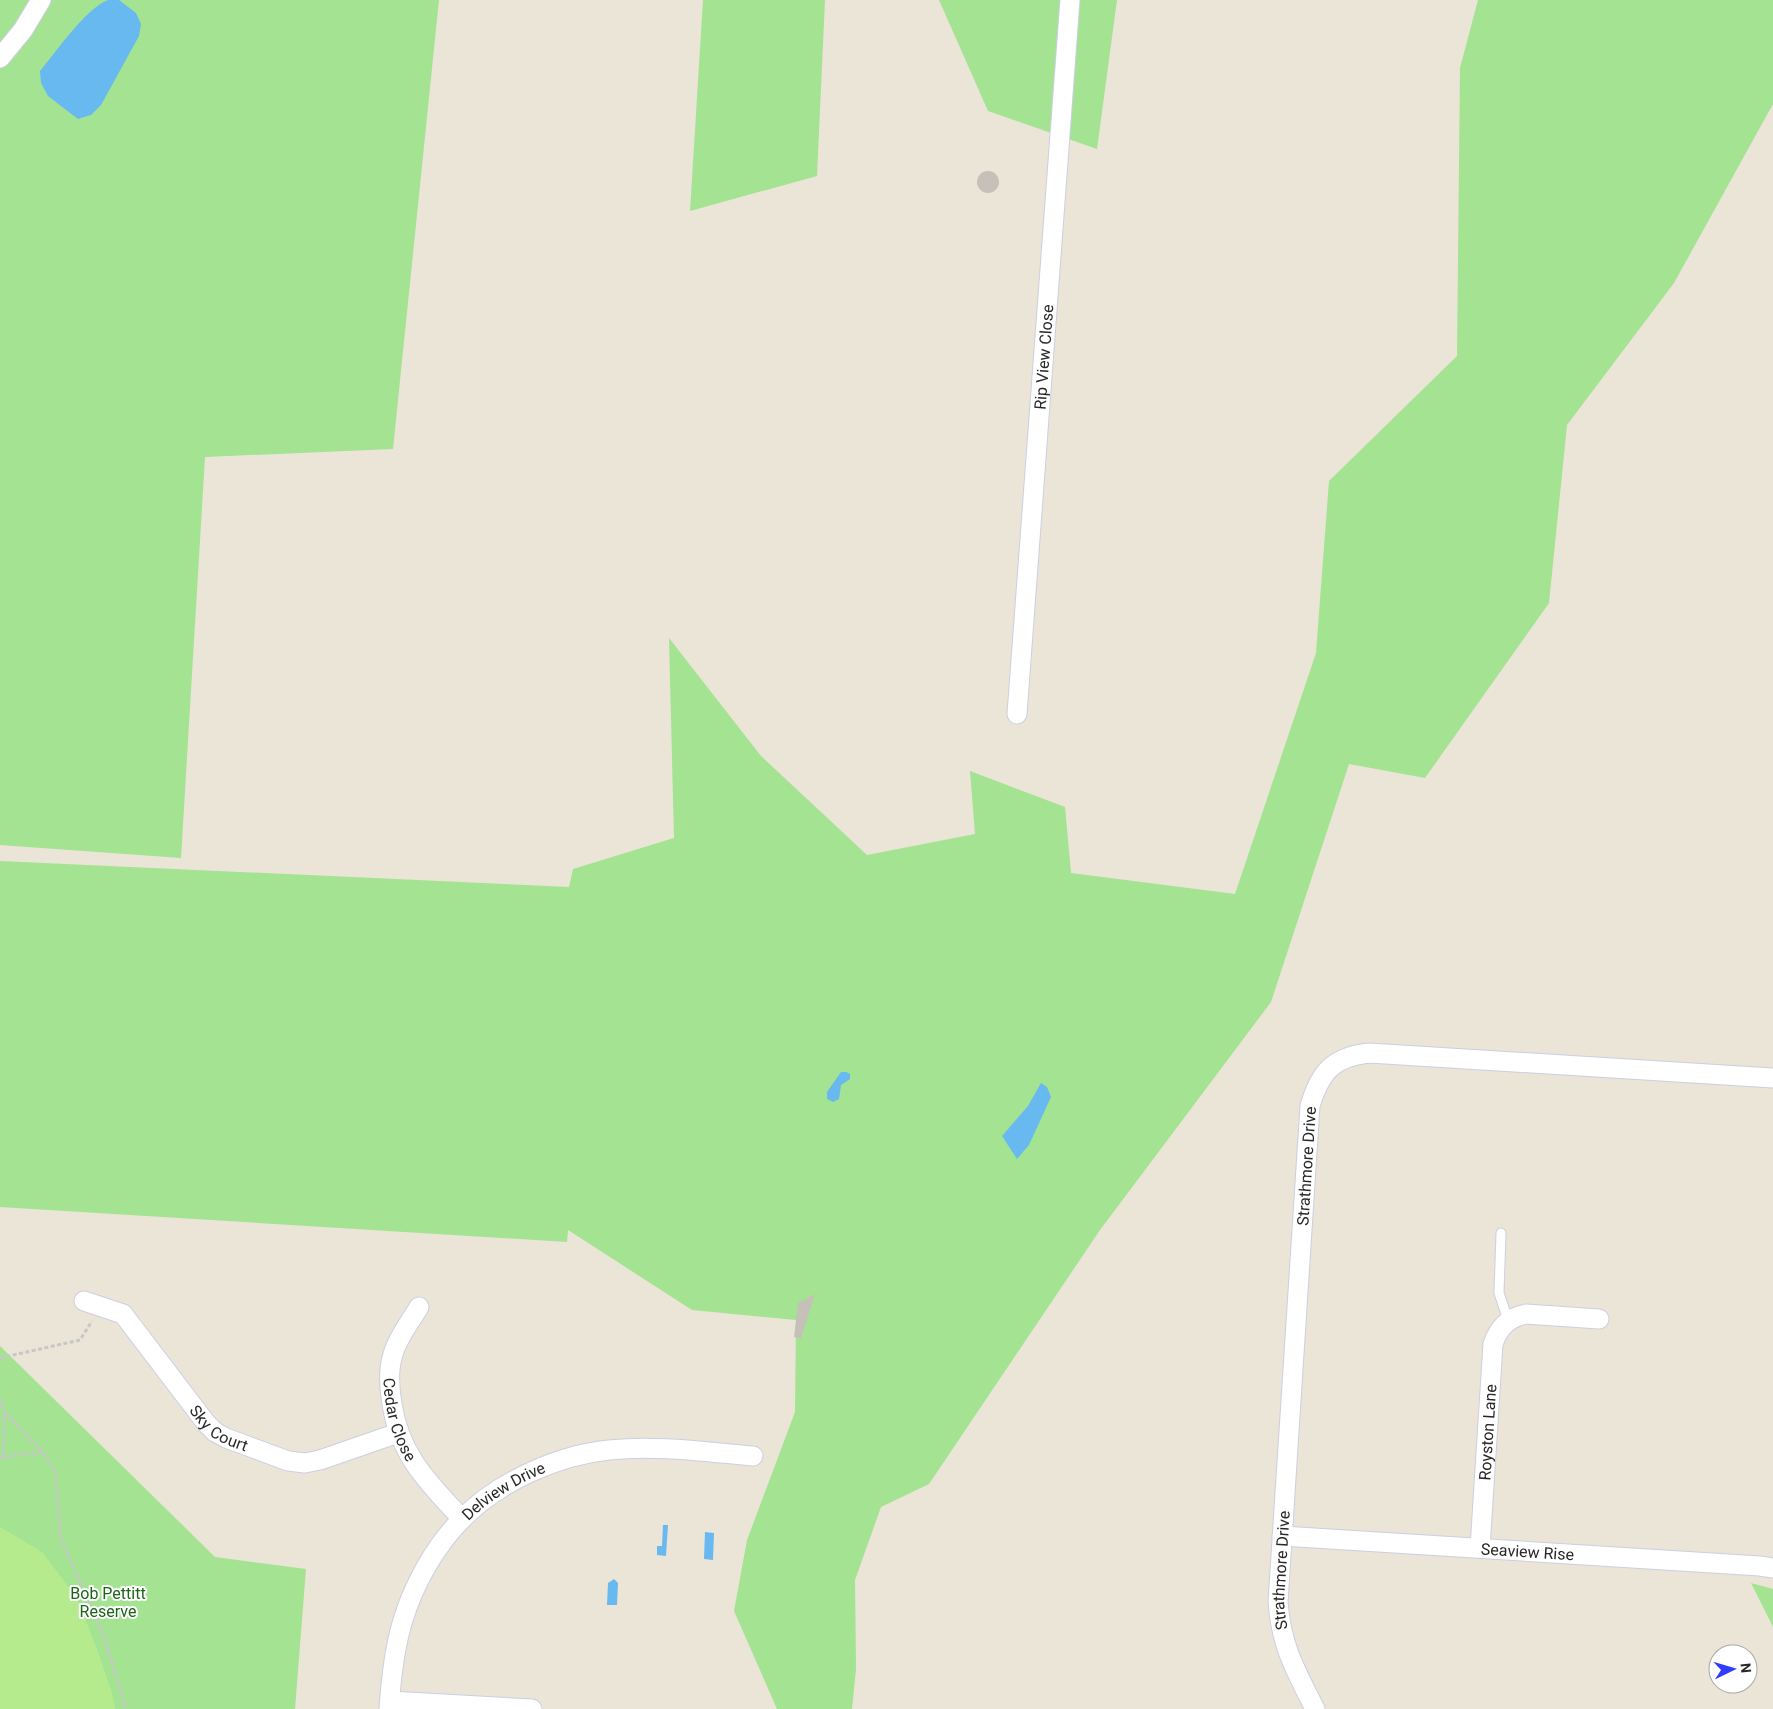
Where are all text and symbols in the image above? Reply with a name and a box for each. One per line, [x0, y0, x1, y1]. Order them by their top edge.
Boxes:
street label: Rip View Close [1030, 304, 1057, 410]
street label: Strathmore Drive [1293, 1106, 1319, 1226]
street label: Cedar Close [380, 1377, 421, 1465]
street label: Royston Lane [1475, 1384, 1500, 1481]
street label: Sky Court [186, 1401, 251, 1455]
street label: Delview Drive [458, 1458, 548, 1524]
street label: Strathmore Drive [1268, 1510, 1293, 1632]
street label: Seaview Rise [1480, 1539, 1575, 1564]
park label: Bob Pettitt Reserve [70, 1584, 146, 1621]
north arrow [1708, 1644, 1758, 1694]
text: N [1738, 1662, 1754, 1673]

